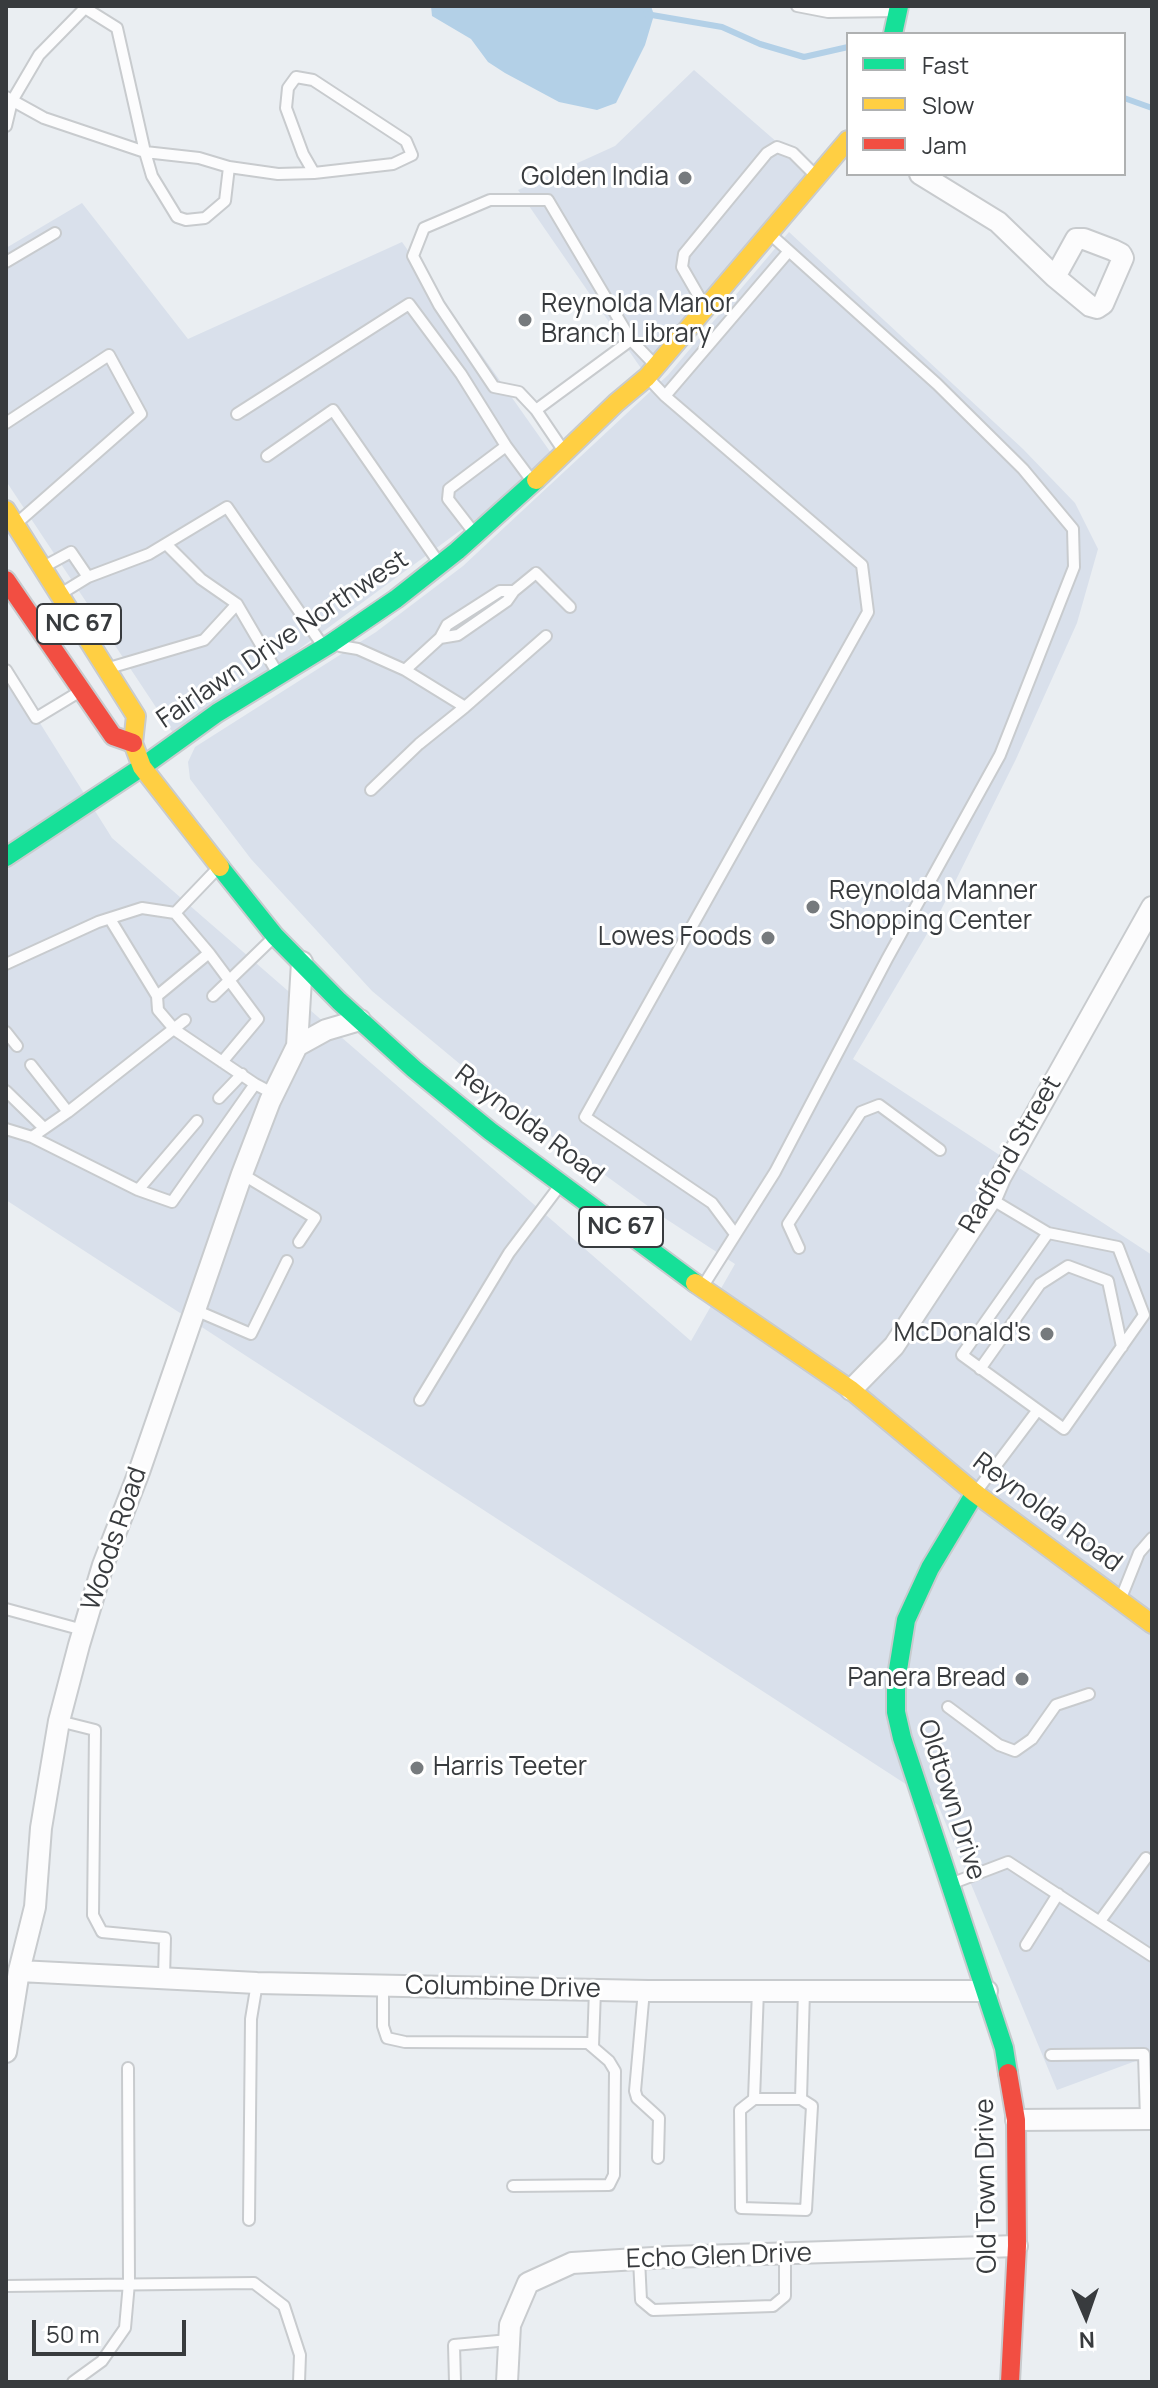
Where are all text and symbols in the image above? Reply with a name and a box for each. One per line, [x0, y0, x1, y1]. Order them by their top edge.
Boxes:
legend [846, 32, 1126, 176]
text: Fast [922, 48, 969, 81]
text: Slow [922, 88, 975, 121]
text: Jam [922, 128, 967, 161]
place label: Golden India [521, 162, 669, 194]
marker: Golden India [676, 169, 694, 187]
place label: Reynolda Manor Branch Library [541, 289, 734, 350]
marker: Reynolda Manor Branch Library [516, 311, 534, 329]
street label: Fairlawn Drive Northwest [152, 544, 414, 736]
road number: NC 67 [37, 604, 121, 644]
place label: Reynolda Manner Shopping Center [829, 876, 1038, 938]
marker: Reynolda Manner Shopping Center [804, 898, 822, 916]
place label: Lowes Foods [598, 922, 752, 954]
marker: Lowes Foods [759, 929, 777, 947]
street label: Reynolda Road [448, 1059, 610, 1191]
street label: Radford Street [953, 1071, 1069, 1239]
road number: NC 67 [579, 1207, 663, 1247]
place label: McDonald's [893, 1318, 1031, 1350]
marker: McDonald's [1038, 1325, 1056, 1343]
street label: Reynolda Road [966, 1447, 1128, 1579]
street label: Woods Road [76, 1463, 154, 1615]
place label: Panera Bread [848, 1663, 1006, 1695]
marker: Panera Bread [1013, 1670, 1031, 1688]
street label: Oldtown Drive [910, 1716, 992, 1884]
place label: Harris Teeter [433, 1752, 587, 1784]
marker: Harris Teeter [408, 1759, 426, 1777]
street label: Columbine Drive [405, 1971, 601, 2005]
street label: Old Town Drive [970, 2098, 1004, 2274]
street label: Echo Glen Drive [626, 2238, 812, 2276]
north arrow [1046, 2276, 1126, 2356]
scale bar [36, 2304, 190, 2354]
text: 50 m [46, 2317, 100, 2350]
text: N [1078, 2325, 1095, 2355]

